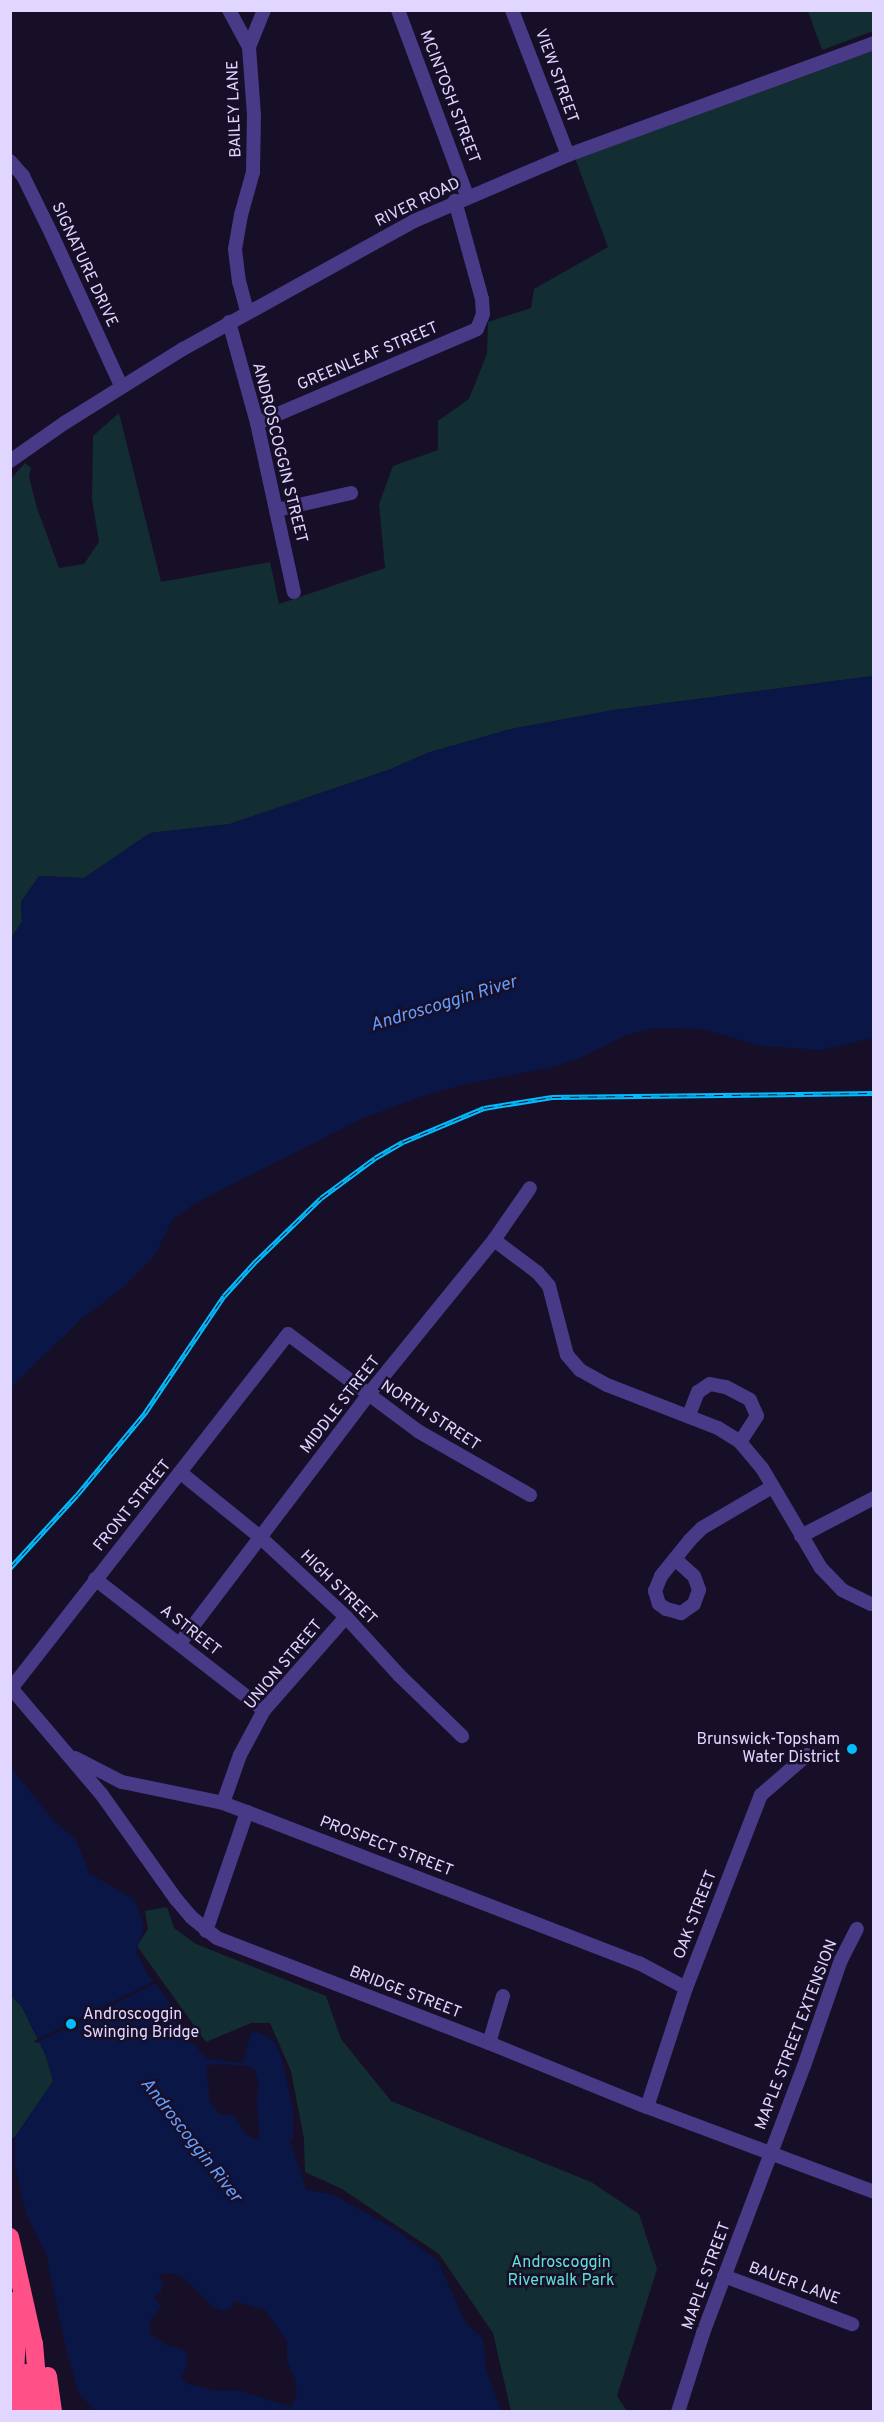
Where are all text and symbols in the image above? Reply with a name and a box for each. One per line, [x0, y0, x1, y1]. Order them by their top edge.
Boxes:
street label: VIEW STREET [530, 26, 582, 126]
street label: MCINTOSH STREET [415, 28, 483, 166]
street label: BAILEY LANE [224, 60, 246, 158]
street label: RIVER ROAD [372, 174, 464, 232]
street label: SIGNATURE DRIVE [47, 200, 121, 330]
street label: GREENLEAF STREET [295, 319, 441, 395]
street label: ANDROSCOGGIN STREET [247, 361, 311, 545]
water label: Androscoggin River [368, 972, 520, 1038]
street label: MIDDLE STREET [297, 1352, 385, 1458]
street label: NORTH STREET [377, 1377, 483, 1455]
street label: FRONT STREET [90, 1456, 176, 1556]
street label: HIGH STREET [296, 1547, 380, 1629]
street label: A STREET [156, 1601, 224, 1661]
street label: UNION STREET [241, 1616, 327, 1714]
place label: Brunswick-Topsham Water District [696, 1730, 840, 1768]
marker: Brunswick-Topsham Water District [845, 1742, 859, 1756]
street label: PROSPECT STREET [316, 1813, 456, 1881]
street label: OAK STREET [670, 1868, 722, 1962]
street label: MAPLE STREET EXTENSION [752, 1937, 842, 2133]
street label: BRIDGE STREET [346, 1963, 464, 2023]
place label: Androscoggin Swinging Bridge [83, 2005, 199, 2043]
marker: Androscoggin Swinging Bridge [64, 2017, 78, 2031]
water label: Androscoggin River [135, 2074, 245, 2208]
street label: MAPLE STREET [679, 2220, 735, 2332]
park label: Androscoggin Riverwalk Park [507, 2253, 615, 2291]
street label: BAUER LANE [746, 2259, 842, 2309]

